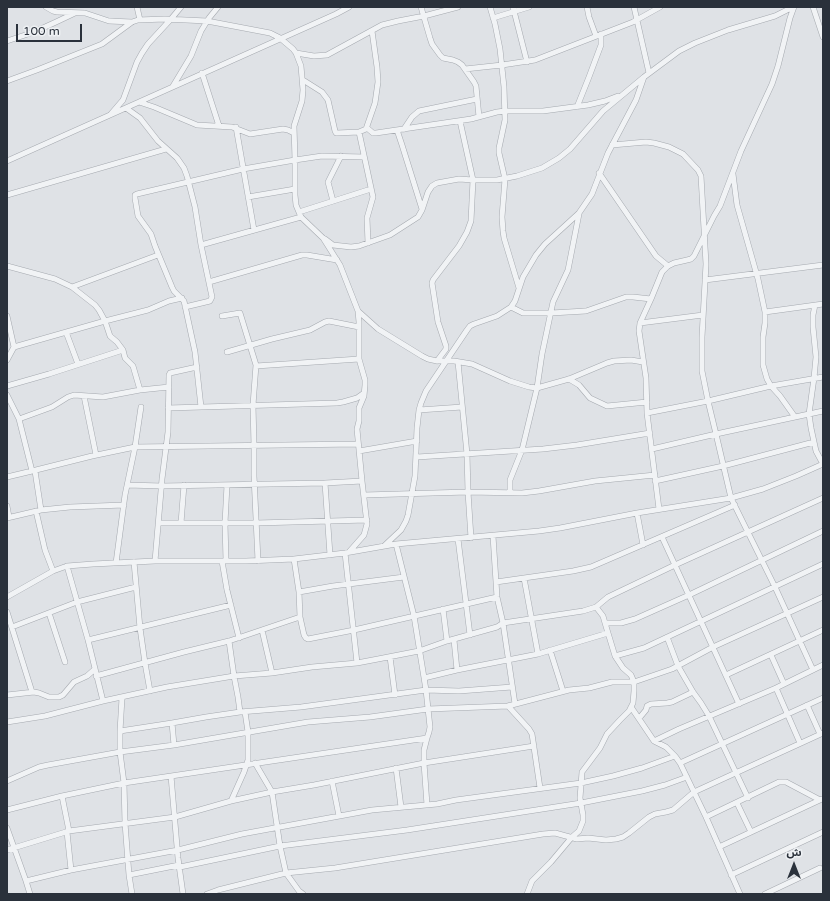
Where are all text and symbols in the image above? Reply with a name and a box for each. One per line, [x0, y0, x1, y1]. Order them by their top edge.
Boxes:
scale bar [18, 16, 84, 42]
text: 100 m [23, 24, 60, 38]
north arrow [774, 845, 814, 885]
text: ش [786, 846, 802, 859]

